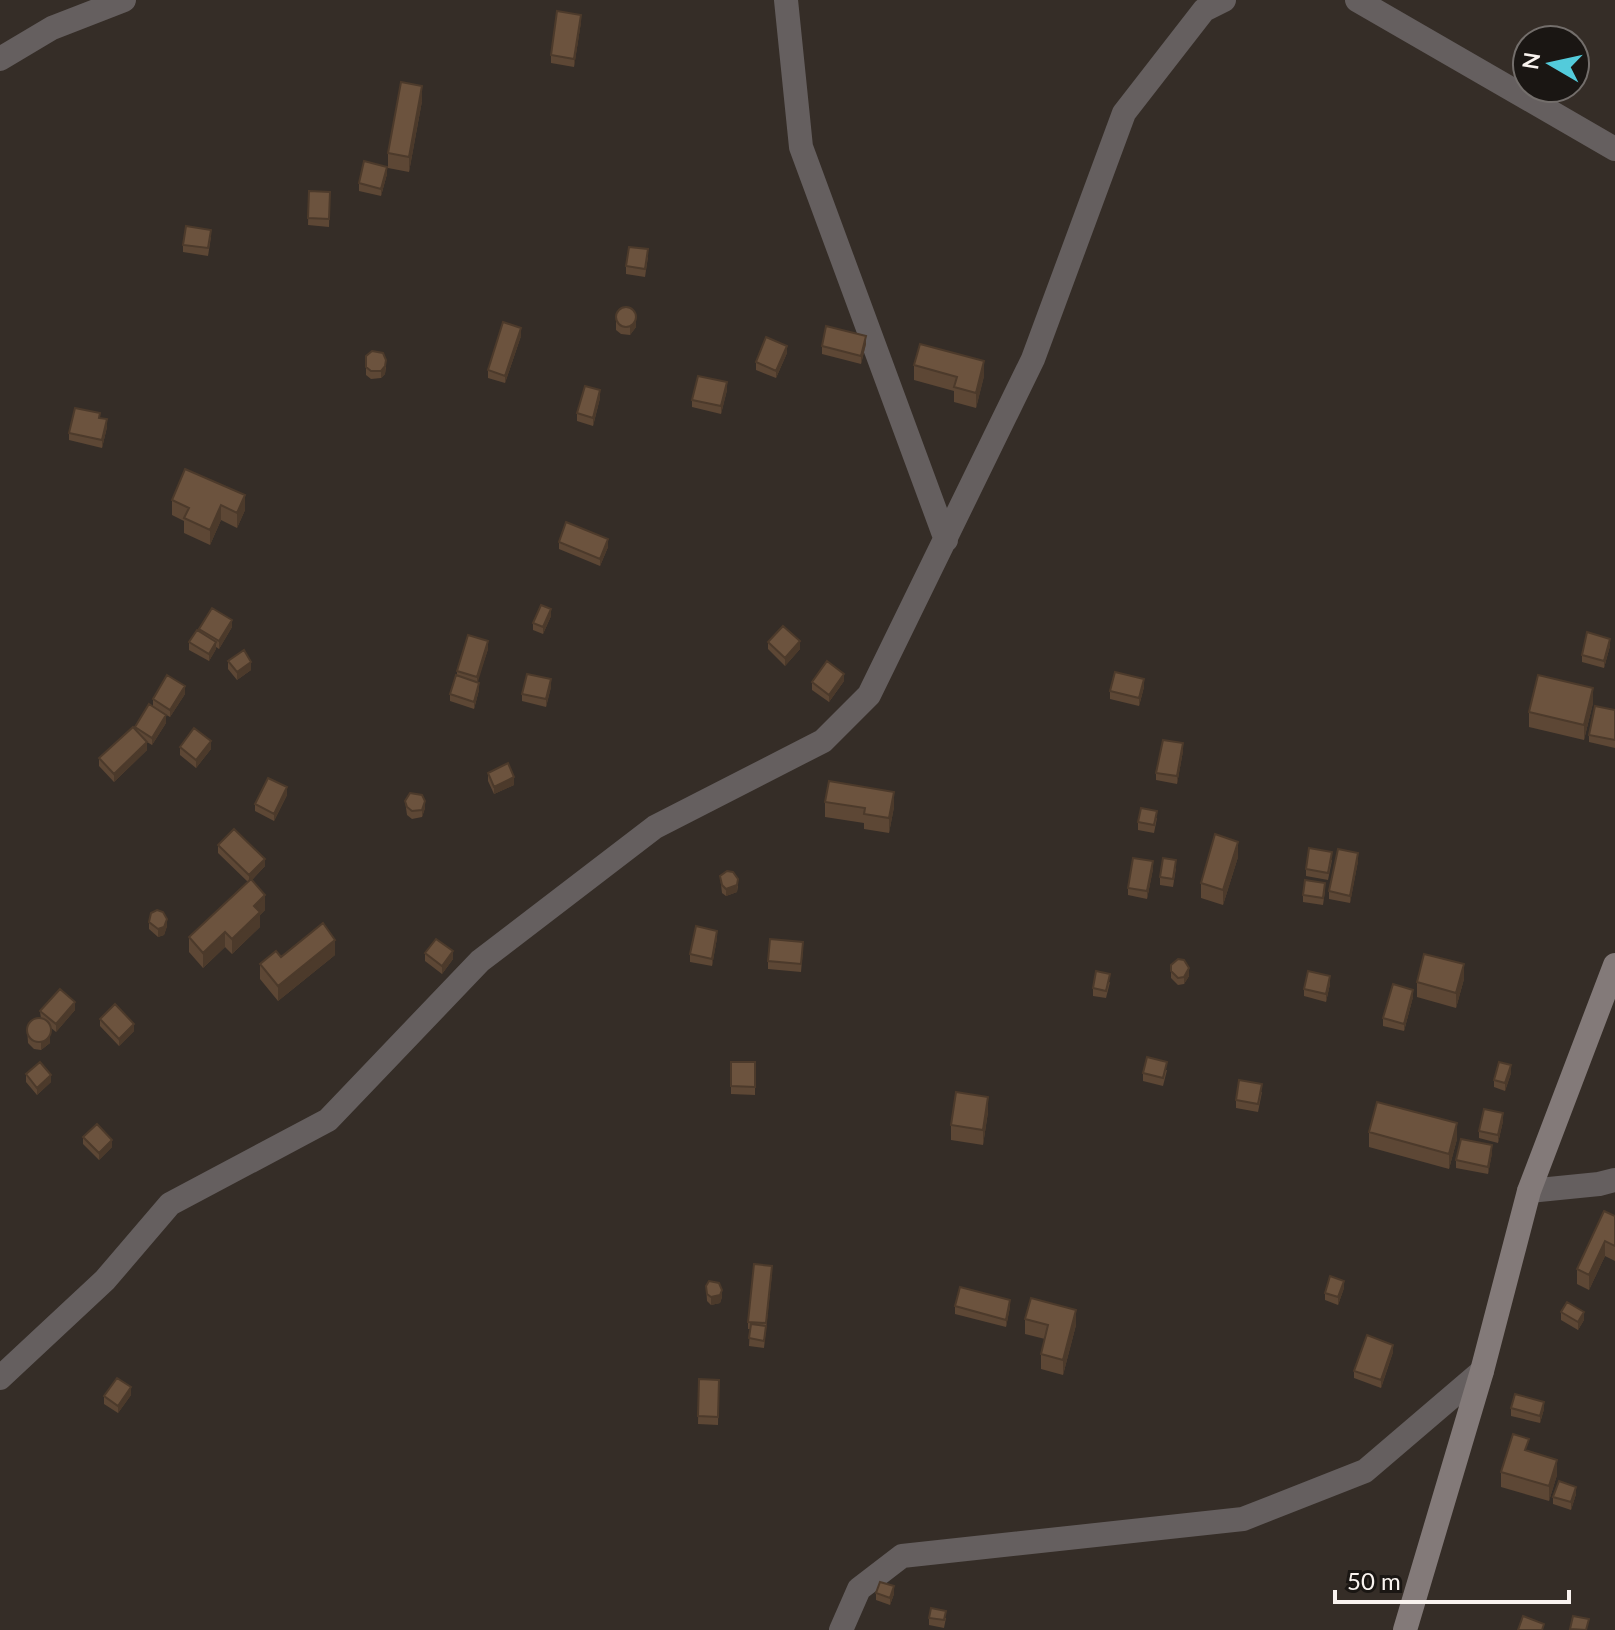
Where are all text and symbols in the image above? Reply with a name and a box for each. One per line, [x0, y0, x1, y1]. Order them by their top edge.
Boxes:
north arrow [1511, 24, 1591, 104]
text: N [1516, 50, 1545, 71]
scale bar [1335, 1554, 1569, 1604]
text: 50 m [1347, 1566, 1401, 1595]

